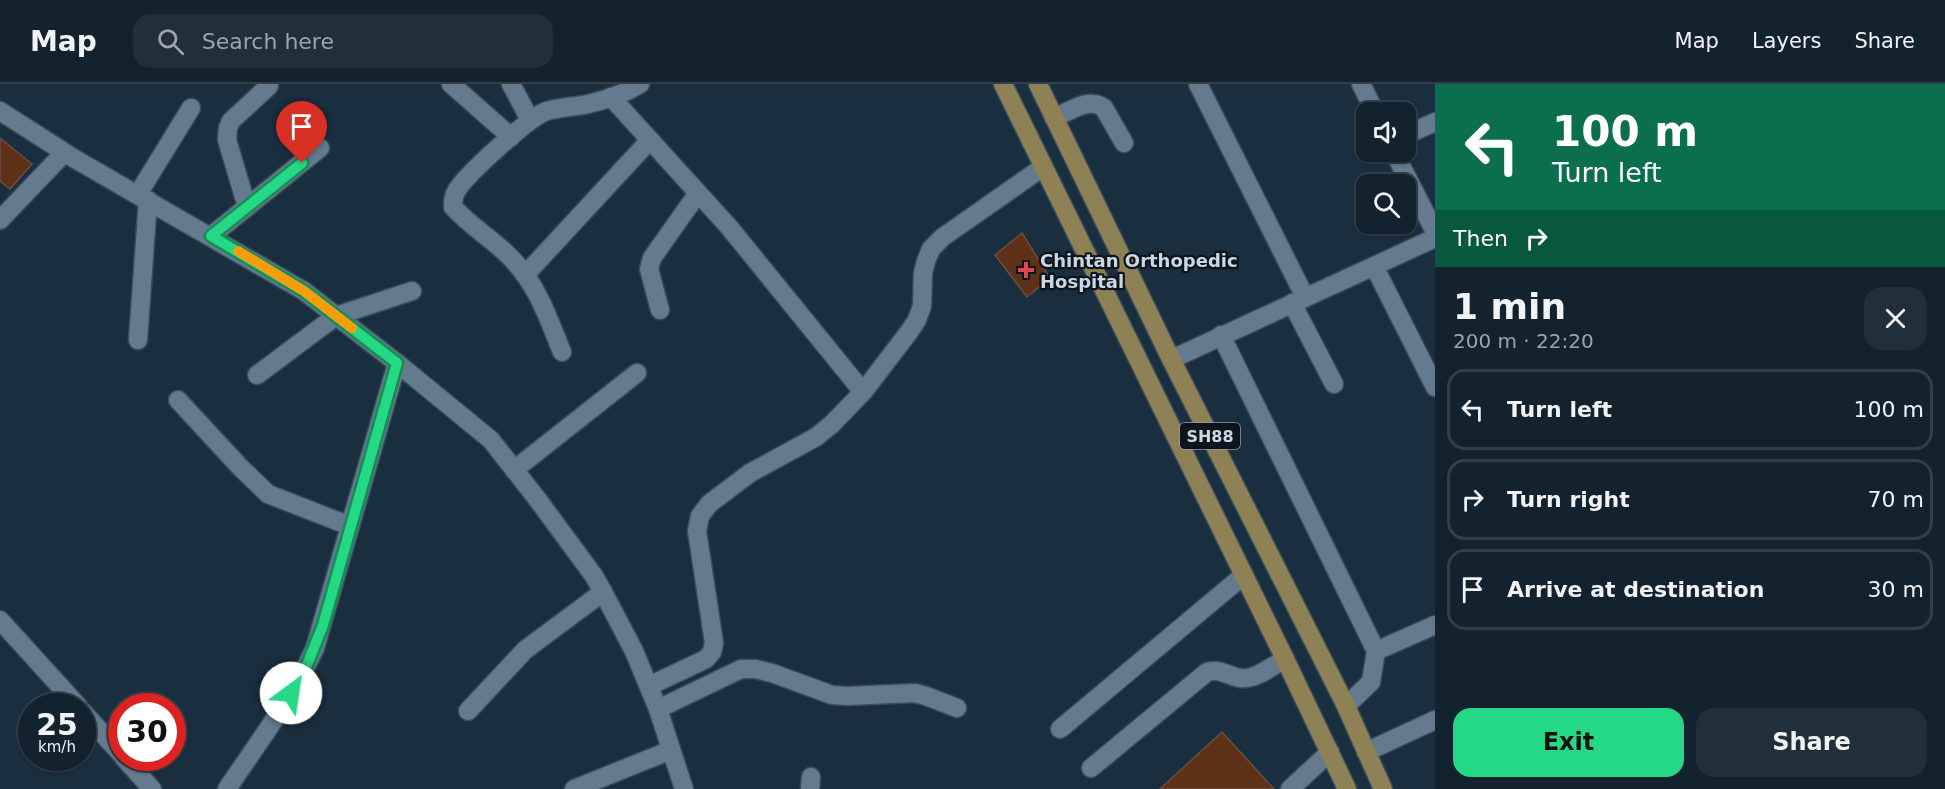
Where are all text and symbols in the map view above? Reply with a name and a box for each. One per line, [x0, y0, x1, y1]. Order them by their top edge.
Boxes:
search box [133, 14, 553, 68]
text: Map [30, 25, 97, 58]
icon: search [154, 25, 187, 58]
text: Search here [202, 29, 334, 54]
text: Map [1675, 29, 1719, 53]
text: Layers [1752, 29, 1821, 53]
text: Share [1854, 29, 1915, 53]
pin [276, 101, 327, 163]
map controls [1356, 102, 1416, 234]
button: sound [1356, 102, 1416, 162]
text: 100 m [1552, 107, 1698, 156]
icon: left [1453, 108, 1531, 186]
icon: arrive [285, 110, 318, 143]
text: Turn left [1552, 157, 1662, 188]
button: search [1356, 174, 1416, 234]
icon: right [1520, 222, 1553, 255]
text: Then [1453, 226, 1508, 251]
place label: Chintan Orthopedic Hospital [1040, 250, 1238, 292]
marker: Chintan Orthopedic Hospital [1017, 261, 1035, 279]
text: 1 min [1453, 286, 1566, 327]
button: close [1864, 287, 1927, 350]
text: 200 m · 22:20 [1453, 329, 1594, 353]
icon: left [1456, 393, 1489, 426]
text: Turn left [1507, 397, 1612, 422]
text: 100 m [1854, 397, 1924, 422]
road number: SH88 [1180, 423, 1240, 449]
icon: right [1456, 483, 1489, 516]
text: Turn right [1507, 487, 1630, 512]
text: 70 m [1868, 487, 1924, 512]
icon: arrive [1456, 573, 1489, 606]
text: Arrive at destination [1507, 577, 1764, 602]
text: 30 m [1868, 577, 1924, 602]
position arrow [259, 661, 323, 725]
speed limit sign: 30 [108, 693, 186, 771]
text: 25 [36, 707, 78, 742]
button: Exit [1453, 708, 1684, 777]
button: Share [1696, 708, 1927, 777]
text: km/h [38, 738, 76, 756]

